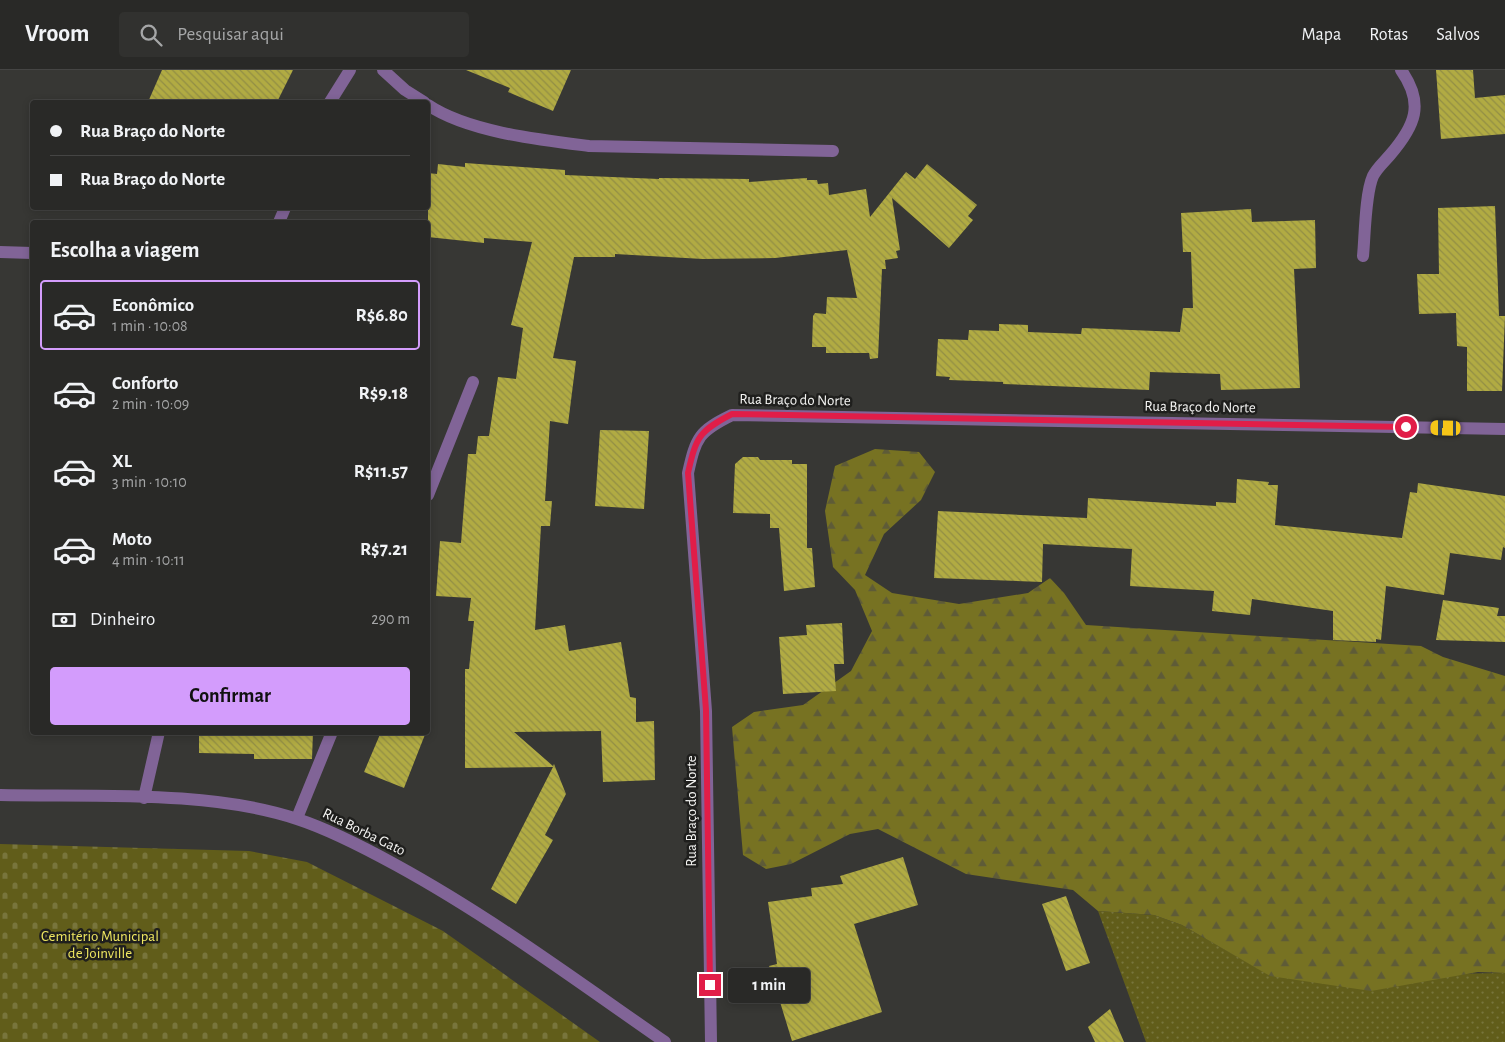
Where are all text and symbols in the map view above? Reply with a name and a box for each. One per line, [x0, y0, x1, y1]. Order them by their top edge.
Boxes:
search box [119, 12, 469, 57]
icon: search [137, 21, 165, 49]
text: Vroom [25, 22, 89, 46]
text: Pesquisar aqui [177, 25, 284, 44]
text: Mapa [1302, 26, 1341, 44]
text: Rotas [1369, 26, 1408, 44]
text: Salvos [1436, 26, 1480, 44]
text: Rua Braço do Norte [80, 122, 225, 141]
text: Rua Braço do Norte [80, 170, 225, 189]
text: Escolha a viagem [50, 239, 199, 261]
icon: car [52, 293, 97, 338]
text: Econômico [112, 296, 194, 315]
text: R$6.80 [355, 306, 408, 325]
text: 1 min · 10:08 [112, 318, 188, 334]
icon: car [52, 371, 97, 416]
text: Conforto [112, 374, 178, 393]
text: R$9.18 [359, 384, 408, 403]
street label: Rua Braço do Norte [739, 392, 851, 408]
text: 2 min · 10:09 [112, 396, 189, 412]
street label: Rua Braço do Norte [1144, 399, 1256, 415]
route start [1395, 416, 1417, 438]
car [1430, 420, 1461, 436]
icon: car [52, 449, 97, 494]
text: XL [112, 452, 132, 471]
text: R$11.57 [354, 462, 408, 481]
text: 3 min · 10:10 [112, 474, 187, 490]
icon: car [52, 527, 97, 572]
text: Moto [112, 530, 152, 549]
text: R$7.21 [360, 540, 408, 559]
text: 4 min · 10:11 [112, 552, 185, 568]
icon: cash [50, 606, 78, 634]
text: Dinheiro [90, 610, 155, 629]
text: 290 m [371, 611, 410, 627]
button: Confirmar [50, 667, 410, 725]
street label: Rua Braço do Norte [684, 755, 699, 867]
street label: Rua Borba Gato [320, 806, 408, 858]
park label: Cemitério Municipal de Joinville [41, 929, 159, 961]
callout: 1 min [728, 968, 810, 1002]
route end [699, 974, 721, 996]
text: 1 min [752, 977, 786, 993]

